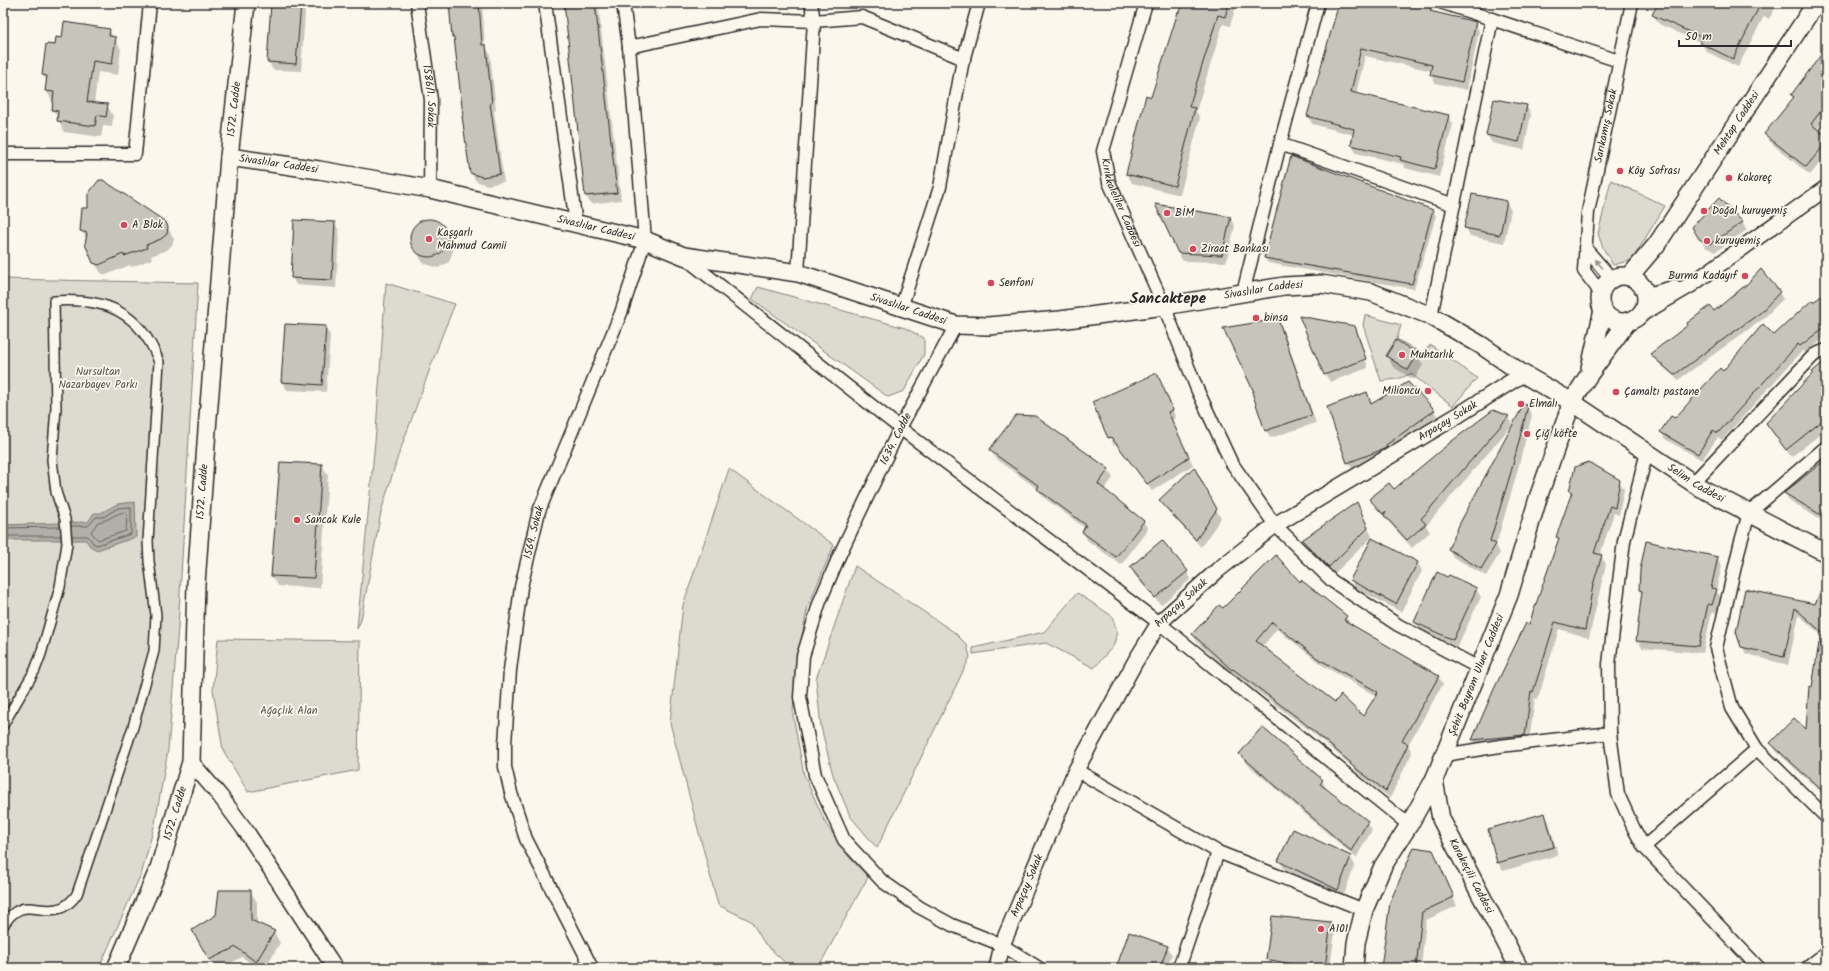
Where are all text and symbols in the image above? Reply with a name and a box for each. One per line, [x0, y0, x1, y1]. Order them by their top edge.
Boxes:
scale bar [1679, 22, 1791, 48]
text: 50 m [1685, 27, 1712, 46]
street label: 1586/1. Sokak [417, 64, 440, 128]
street label: 1572. Cadde [222, 81, 246, 138]
street label: Sarıkamış Sokak [1590, 86, 1623, 164]
street label: Mehtap Caddesi [1709, 87, 1765, 159]
street label: Sivaslılar Caddesi [238, 150, 320, 179]
street label: Kırıkkaleliler Caddesi [1096, 156, 1146, 251]
place label: Köy Sofrası [1628, 162, 1680, 180]
marker: Köy Sofrası [1615, 166, 1625, 176]
place label: Kokoreç [1737, 169, 1772, 187]
marker: Kokoreç [1724, 173, 1734, 183]
place label: Doğal kuruyemiş [1712, 202, 1787, 220]
place label: BİM [1175, 204, 1194, 222]
marker: Doğal kuruyemiş [1699, 206, 1709, 216]
marker: BİM [1162, 208, 1172, 218]
street label: Sivaslılar Caddesi [555, 210, 637, 246]
place label: A Blok [132, 216, 164, 234]
marker: A Blok [119, 220, 129, 230]
place label: Kaşgarlı Mahmud Camii [437, 224, 507, 255]
place label: kuruyemiş [1715, 232, 1761, 250]
marker: Kaşgarlı Mahmud Camii [424, 234, 434, 244]
marker: kuruyemiş [1702, 236, 1712, 246]
place label: Ziraat Bankası [1201, 240, 1269, 258]
marker: Ziraat Bankası [1188, 244, 1198, 254]
one-way arrow [1594, 258, 1603, 269]
place label: Burma Kadayıf [1668, 267, 1739, 285]
marker: Burma Kadayıf [1740, 271, 1750, 281]
place label: Senfoni [999, 274, 1034, 292]
street label: Sivaslılar Caddesi [1222, 276, 1303, 305]
marker: Senfoni [986, 278, 996, 288]
district label: Sancaktepe [1130, 287, 1207, 311]
street label: Sivaslılar Caddesi [868, 288, 949, 330]
place label: binsa [1264, 309, 1288, 327]
marker: binsa [1251, 313, 1261, 323]
place label: Muhtarlık [1410, 346, 1454, 364]
marker: Muhtarlık [1397, 350, 1407, 360]
park label: Nursultan Nazarbayev Parkı [58, 363, 138, 394]
place label: Milioncu [1382, 382, 1421, 400]
place label: Çamaltı pastane [1624, 383, 1699, 401]
marker: Milioncu [1423, 386, 1433, 396]
marker: Çamaltı pastane [1611, 387, 1621, 397]
place label: Elmalı [1529, 395, 1558, 413]
street label: Arpaçay Sokak [1415, 396, 1482, 446]
marker: Elmalı [1516, 399, 1526, 409]
street label: 1634. Cadde [875, 410, 917, 468]
place label: Çiğ köfte [1535, 425, 1577, 443]
marker: Çiğ köfte [1522, 429, 1532, 439]
street label: Selim Caddesi [1663, 459, 1728, 508]
street label: 1572. Cadde [192, 463, 214, 520]
street label: 1569. Sokak [519, 502, 550, 561]
place label: Sancak Kule [305, 511, 361, 529]
marker: Sancak Kule [292, 515, 302, 525]
street label: Arpaçay Sokak [1149, 574, 1213, 631]
street label: Şehit Bayram Uluer Caddesi [1444, 611, 1509, 739]
park label: Ağaçlık Alan [260, 702, 318, 720]
street label: 1572. Cadde [159, 784, 192, 843]
street label: Karakeçili Caddesi [1444, 835, 1498, 917]
street label: Arpaçay Sokak [1006, 851, 1049, 920]
place label: A101 [1329, 920, 1348, 938]
marker: A101 [1316, 924, 1326, 934]

